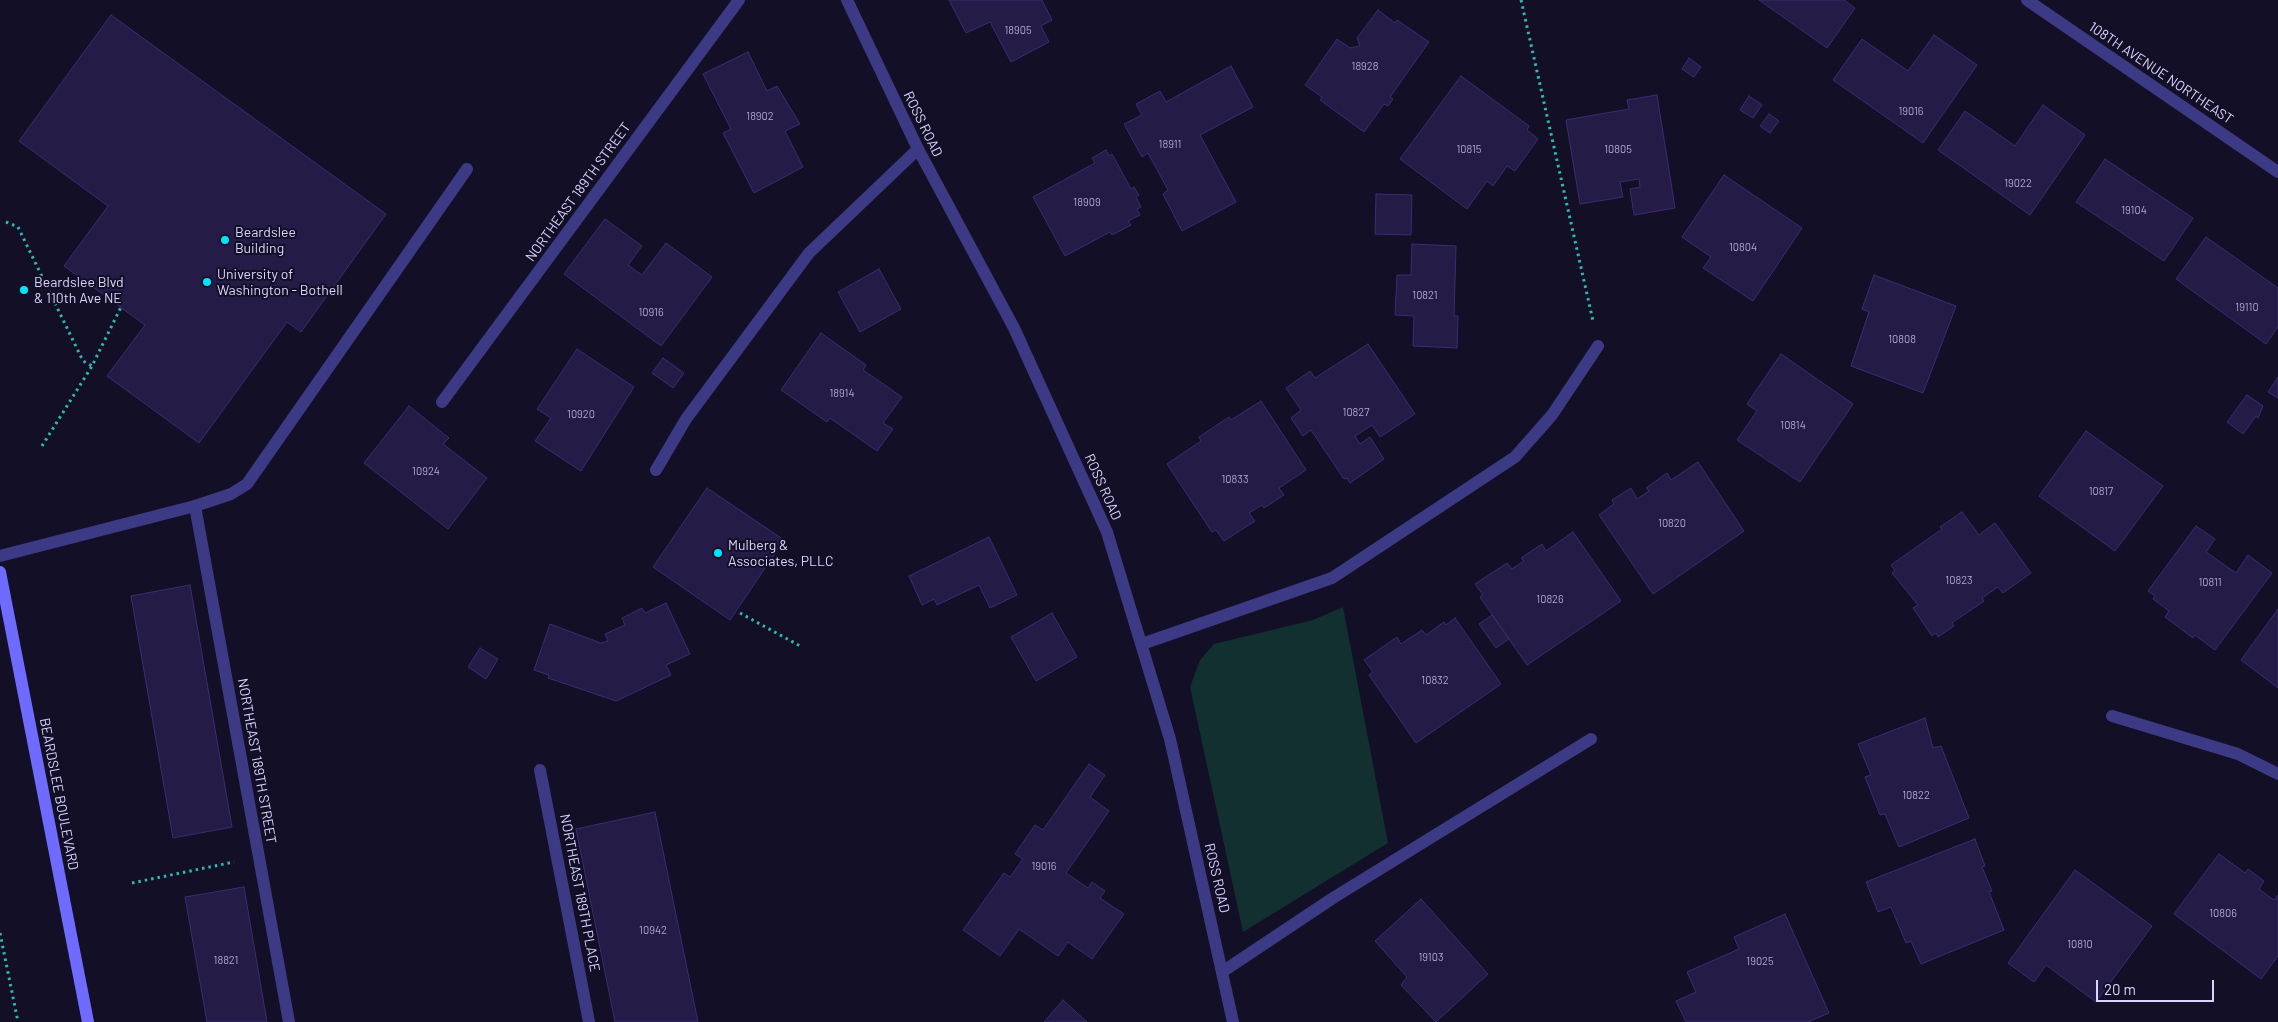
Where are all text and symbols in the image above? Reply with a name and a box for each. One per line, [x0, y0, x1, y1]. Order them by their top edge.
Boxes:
street label: 108TH AVENUE NORTHEAST [2086, 18, 2236, 128]
house number: 18905 [1004, 23, 1032, 37]
house number: 18928 [1352, 59, 1378, 73]
street label: ROSS ROAD [900, 88, 946, 160]
house number: 19016 [1898, 104, 1924, 118]
house number: 18902 [746, 109, 774, 123]
street label: NORTHEAST 189TH STREET [522, 119, 634, 265]
house number: 18911 [1159, 137, 1181, 151]
house number: 10815 [1457, 142, 1481, 156]
house number: 10805 [1604, 142, 1632, 156]
house number: 19022 [2004, 176, 2032, 190]
house number: 18909 [1073, 195, 1101, 209]
house number: 19104 [2121, 203, 2147, 217]
place label: Beardslee Building [235, 224, 296, 256]
marker: Beardslee Building [219, 234, 231, 246]
house number: 10804 [1729, 240, 1757, 254]
place label: University of Washington - Bothell [217, 266, 343, 298]
place label: Beardslee Blvd & 110th Ave NE [34, 274, 124, 306]
marker: University of Washington - Bothell [201, 276, 213, 288]
marker: Beardslee Blvd & 110th Ave NE [18, 284, 30, 296]
house number: 10821 [1412, 288, 1438, 302]
house number: 19110 [2235, 300, 2259, 314]
house number: 10916 [638, 305, 664, 319]
house number: 10808 [1888, 332, 1916, 346]
house number: 18914 [829, 386, 855, 400]
house number: 10827 [1343, 405, 1369, 419]
house number: 10920 [567, 407, 595, 421]
house number: 10814 [1780, 418, 1806, 432]
street label: ROSS ROAD [1081, 451, 1125, 523]
house number: 10924 [412, 464, 440, 478]
house number: 10833 [1221, 472, 1249, 486]
house number: 10817 [2089, 484, 2113, 498]
house number: 10820 [1658, 516, 1686, 530]
place label: Mulberg & Associates, PLLC [728, 537, 833, 570]
marker: Mulberg & Associates, PLLC [712, 547, 724, 559]
house number: 10823 [1945, 573, 1973, 587]
house number: 10811 [2198, 575, 2222, 589]
house number: 10826 [1536, 592, 1564, 606]
house number: 10832 [1421, 673, 1449, 687]
street label: NORTHEAST 189TH STREET [234, 677, 280, 845]
street label: BEARDSLEE BOULEVARD [36, 716, 82, 872]
house number: 10822 [1902, 788, 1930, 802]
street label: NORTHEAST 189TH PLACE [556, 813, 604, 973]
street label: ROSS ROAD [1201, 842, 1233, 914]
house number: 19016 [1031, 859, 1057, 873]
house number: 10806 [2209, 906, 2237, 920]
house number: 10942 [639, 923, 667, 937]
house number: 10810 [2067, 937, 2093, 951]
house number: 19103 [1418, 950, 1444, 964]
house number: 18821 [214, 953, 238, 967]
house number: 19025 [1746, 954, 1774, 968]
scale bar [2098, 970, 2216, 1002]
text: 20 m [2104, 980, 2136, 998]

